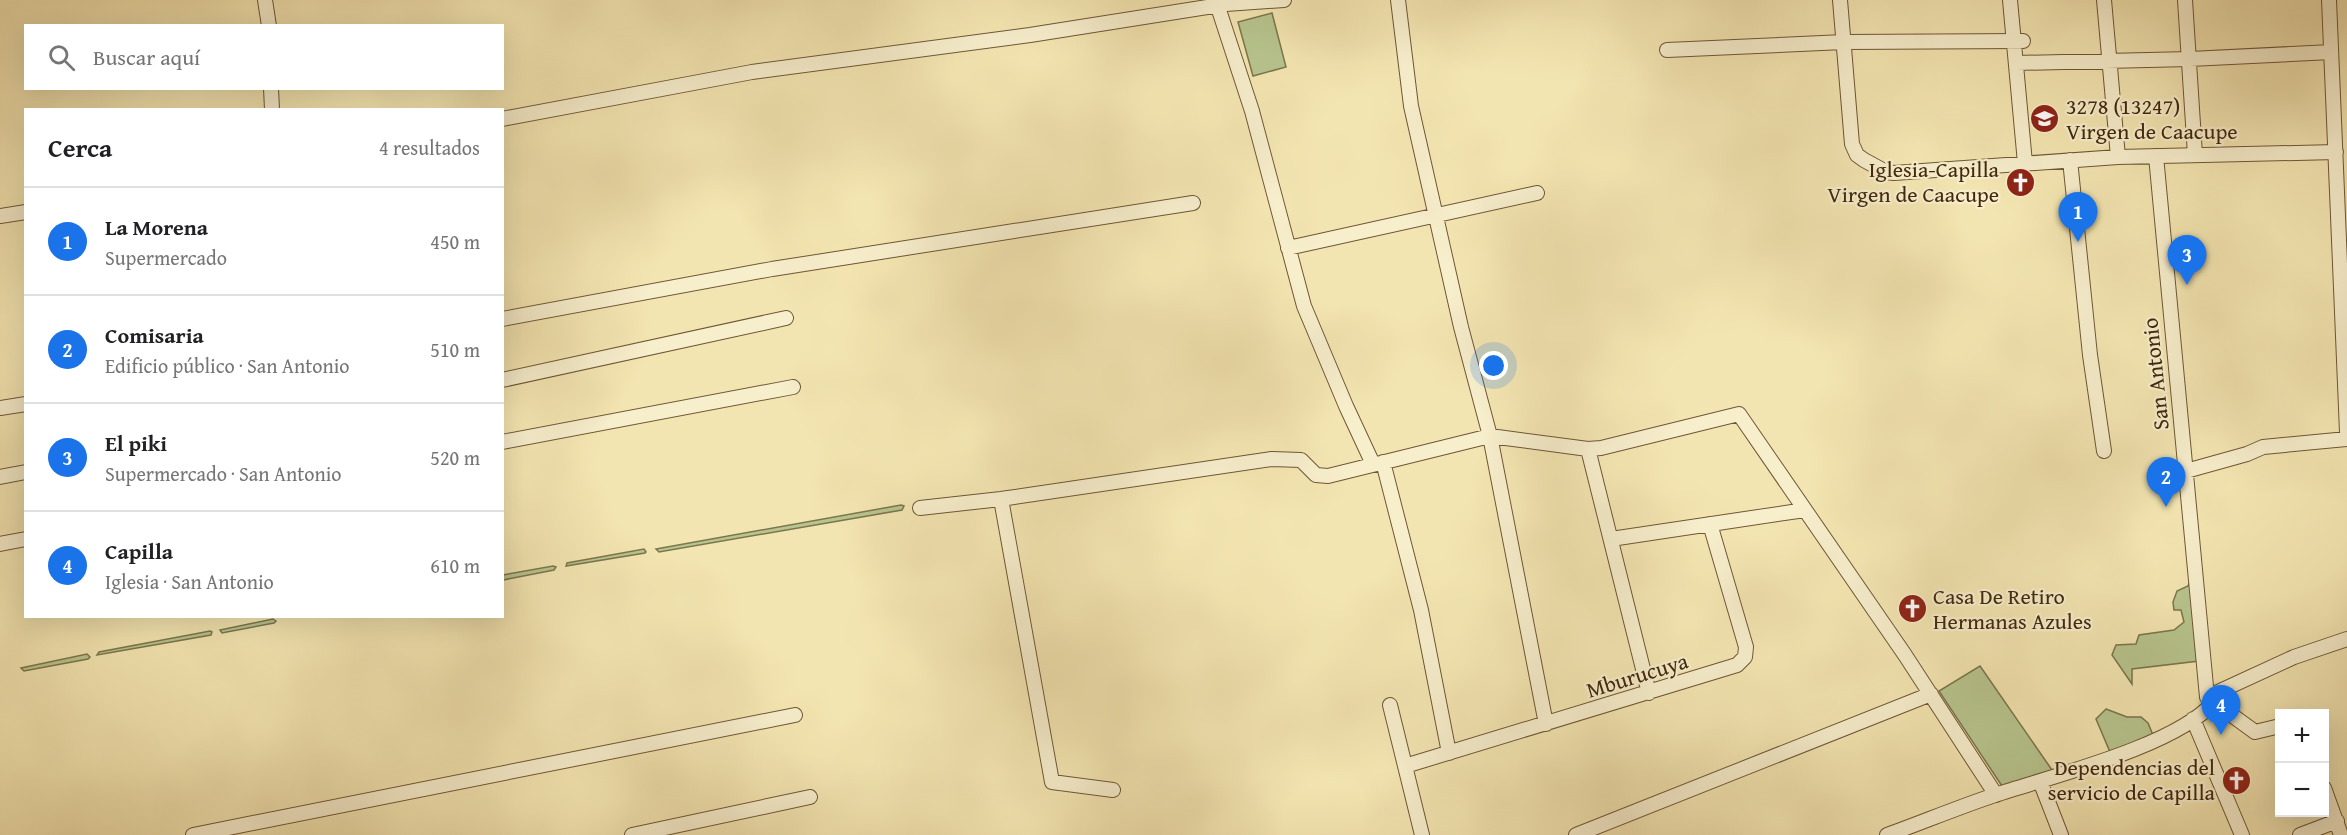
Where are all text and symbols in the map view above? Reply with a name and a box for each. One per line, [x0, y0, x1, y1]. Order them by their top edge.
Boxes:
search box [24, 24, 504, 90]
icon: search [45, 41, 78, 74]
text: Buscar aquí [93, 41, 200, 73]
place label: 3278 (13247) Virgen de Caacupe [2066, 90, 2238, 147]
school or university icon: 3278 (13247) Virgen de Caacupe [2029, 103, 2061, 135]
text: Cerca [48, 128, 112, 167]
text: 4 resultados [379, 133, 480, 162]
place label: Iglesia-Capilla Virgen de Caacupe [1827, 153, 2000, 210]
church icon: Iglesia-Capilla Virgen de Caacupe [2004, 166, 2036, 198]
pin: 1 [2058, 192, 2098, 242]
text: La Morena [105, 211, 208, 243]
text: 1 [62, 227, 73, 256]
text: 450 m [430, 227, 480, 256]
pin: 3 [2168, 236, 2206, 285]
text: Supermercado [105, 243, 227, 272]
street label: San Antonio [2133, 316, 2177, 432]
text: Comisaria [105, 319, 204, 351]
text: 2 [62, 335, 73, 364]
text: 510 m [430, 335, 480, 364]
text: Edificio público · San Antonio [105, 351, 349, 380]
your location [1479, 351, 1508, 380]
text: El piki [105, 427, 167, 459]
text: 3 [62, 443, 73, 472]
text: 520 m [430, 443, 480, 472]
pin: 2 [2146, 458, 2186, 507]
text: Supermercado · San Antonio [105, 459, 342, 488]
text: Capilla [105, 535, 173, 567]
text: 4 [62, 551, 73, 580]
text: 610 m [430, 551, 480, 580]
text: Iglesia · San Antonio [105, 567, 274, 596]
place label: Casa De Retiro Hermanas Azules [1933, 580, 2092, 637]
church icon: Casa De Retiro Hermanas Azules [1896, 593, 1928, 625]
street label: Mburucuya [1582, 644, 1692, 706]
pin: 4 [2202, 686, 2240, 735]
map controls [2275, 709, 2329, 817]
button: + [2275, 709, 2329, 763]
place label: Dependencias del servicio de Capilla [2048, 751, 2216, 808]
button: − [2275, 763, 2329, 817]
church icon: Dependencias del servicio de Capilla [2220, 764, 2252, 796]

